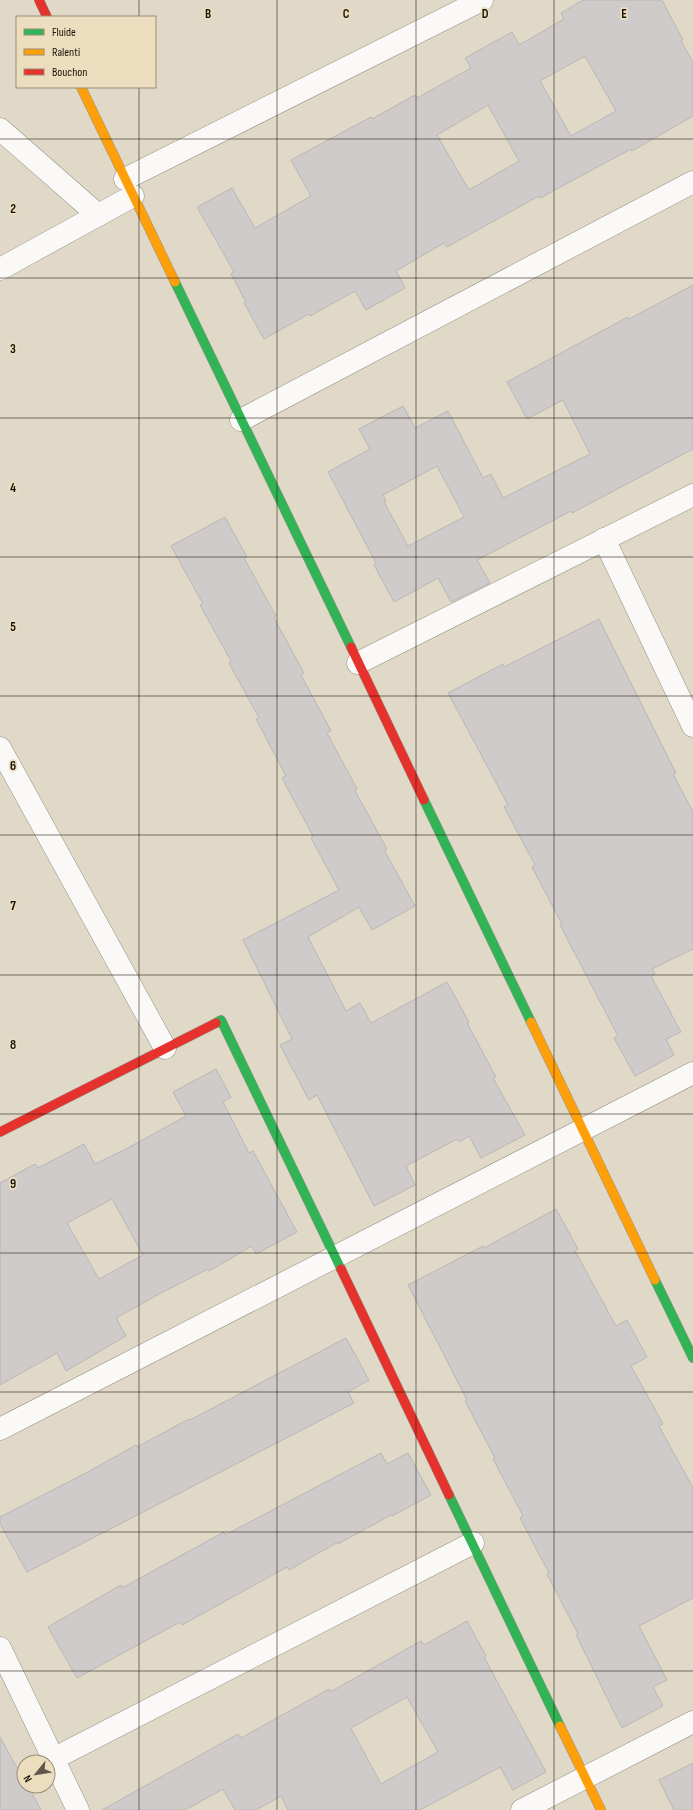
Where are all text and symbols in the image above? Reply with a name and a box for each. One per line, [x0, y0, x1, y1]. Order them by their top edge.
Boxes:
text: B [205, 6, 211, 22]
text: C [343, 6, 350, 22]
text: D [482, 6, 489, 22]
text: E [621, 6, 627, 22]
legend [16, 16, 156, 88]
text: Fluide [52, 25, 76, 40]
text: Ralenti [52, 45, 80, 60]
text: Bouchon [52, 65, 87, 80]
text: 2 [10, 201, 16, 217]
text: 3 [10, 341, 16, 357]
text: 4 [10, 480, 16, 496]
text: 5 [10, 619, 16, 635]
text: 6 [10, 758, 16, 774]
text: 7 [10, 898, 16, 914]
text: 8 [10, 1037, 16, 1053]
text: 9 [10, 1176, 16, 1192]
north arrow [16, 1754, 56, 1794]
text: N [21, 1773, 35, 1785]

